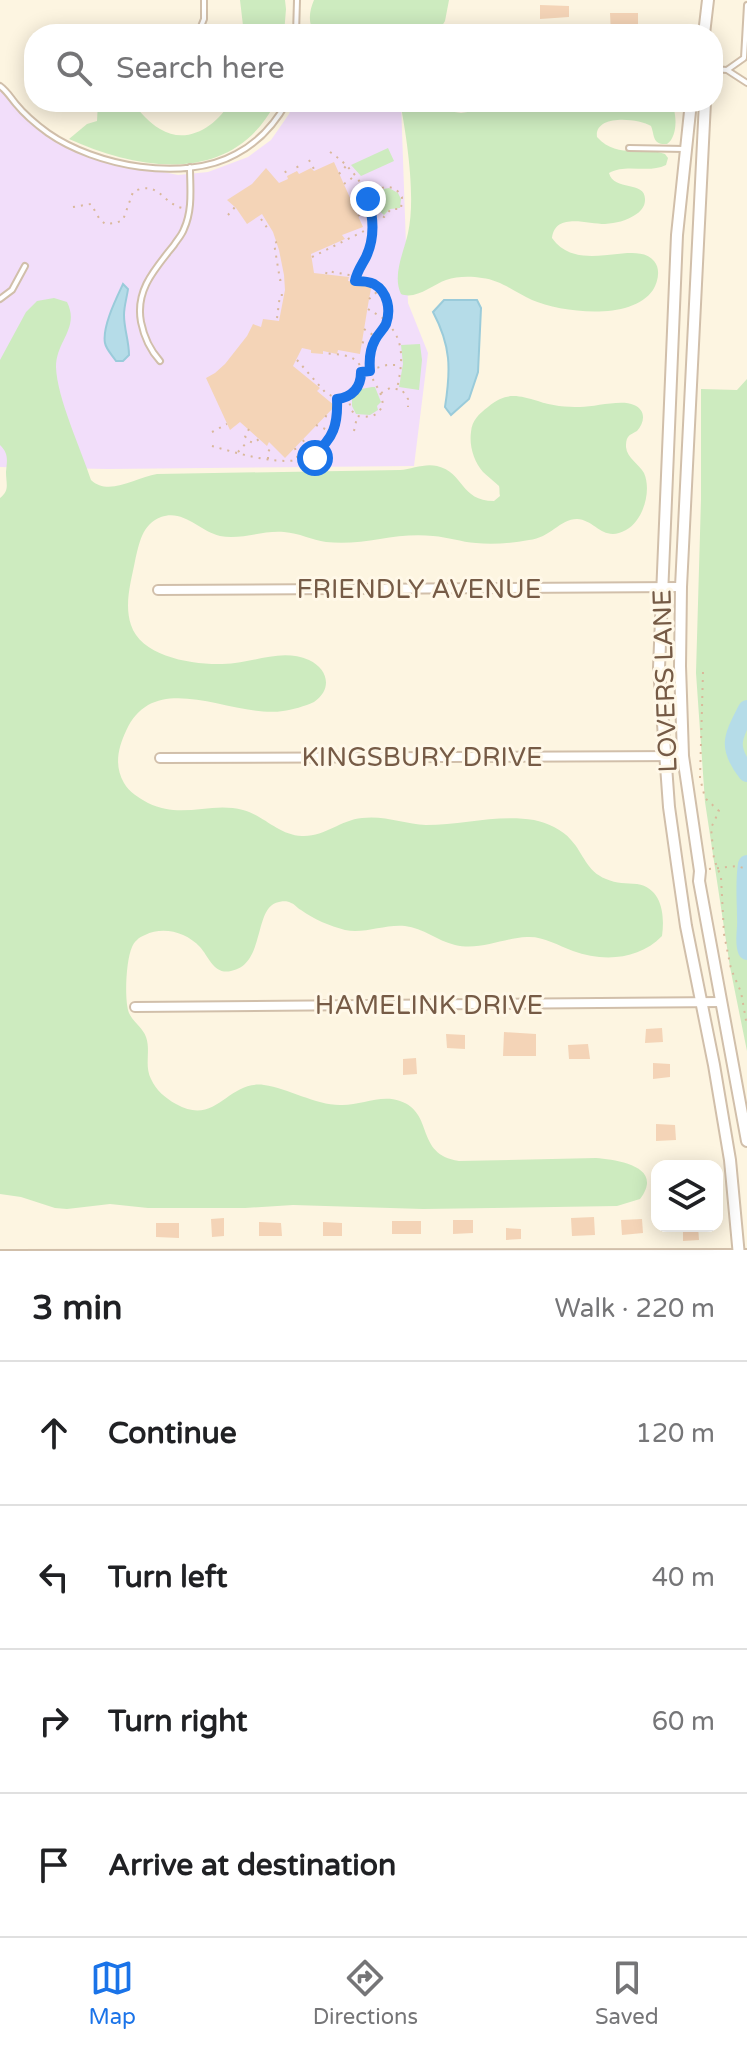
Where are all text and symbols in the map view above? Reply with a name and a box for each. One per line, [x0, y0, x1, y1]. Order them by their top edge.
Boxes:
search box [24, 24, 723, 112]
icon: search [52, 46, 96, 90]
text: Search here [116, 50, 285, 87]
route end [350, 181, 386, 217]
route start [297, 440, 333, 476]
street label: FRIENDLY AVENUE [297, 574, 541, 605]
street label: LOVERS LANE [646, 589, 684, 773]
street label: KINGSBURY DRIVE [301, 742, 543, 773]
street label: HAMELINK DRIVE [315, 990, 543, 1021]
map controls [651, 1160, 723, 1232]
button: layers [651, 1160, 723, 1232]
text: 3 min [32, 1288, 123, 1329]
text: Walk · 220 m [555, 1293, 715, 1324]
icon: ahead [32, 1411, 76, 1455]
text: Continue [108, 1415, 237, 1452]
text: 120 m [635, 1418, 715, 1449]
icon: left [32, 1555, 76, 1599]
text: Turn left [108, 1559, 227, 1596]
text: 40 m [652, 1562, 715, 1593]
icon: right [32, 1699, 76, 1743]
text: Turn right [108, 1703, 248, 1740]
text: 60 m [652, 1706, 715, 1737]
icon: arrive [32, 1843, 76, 1887]
text: Arrive at destination [108, 1847, 396, 1884]
tab: Map [88, 1956, 136, 2030]
tab: Directions [313, 1956, 418, 2030]
tab: Saved [595, 1956, 659, 2030]

